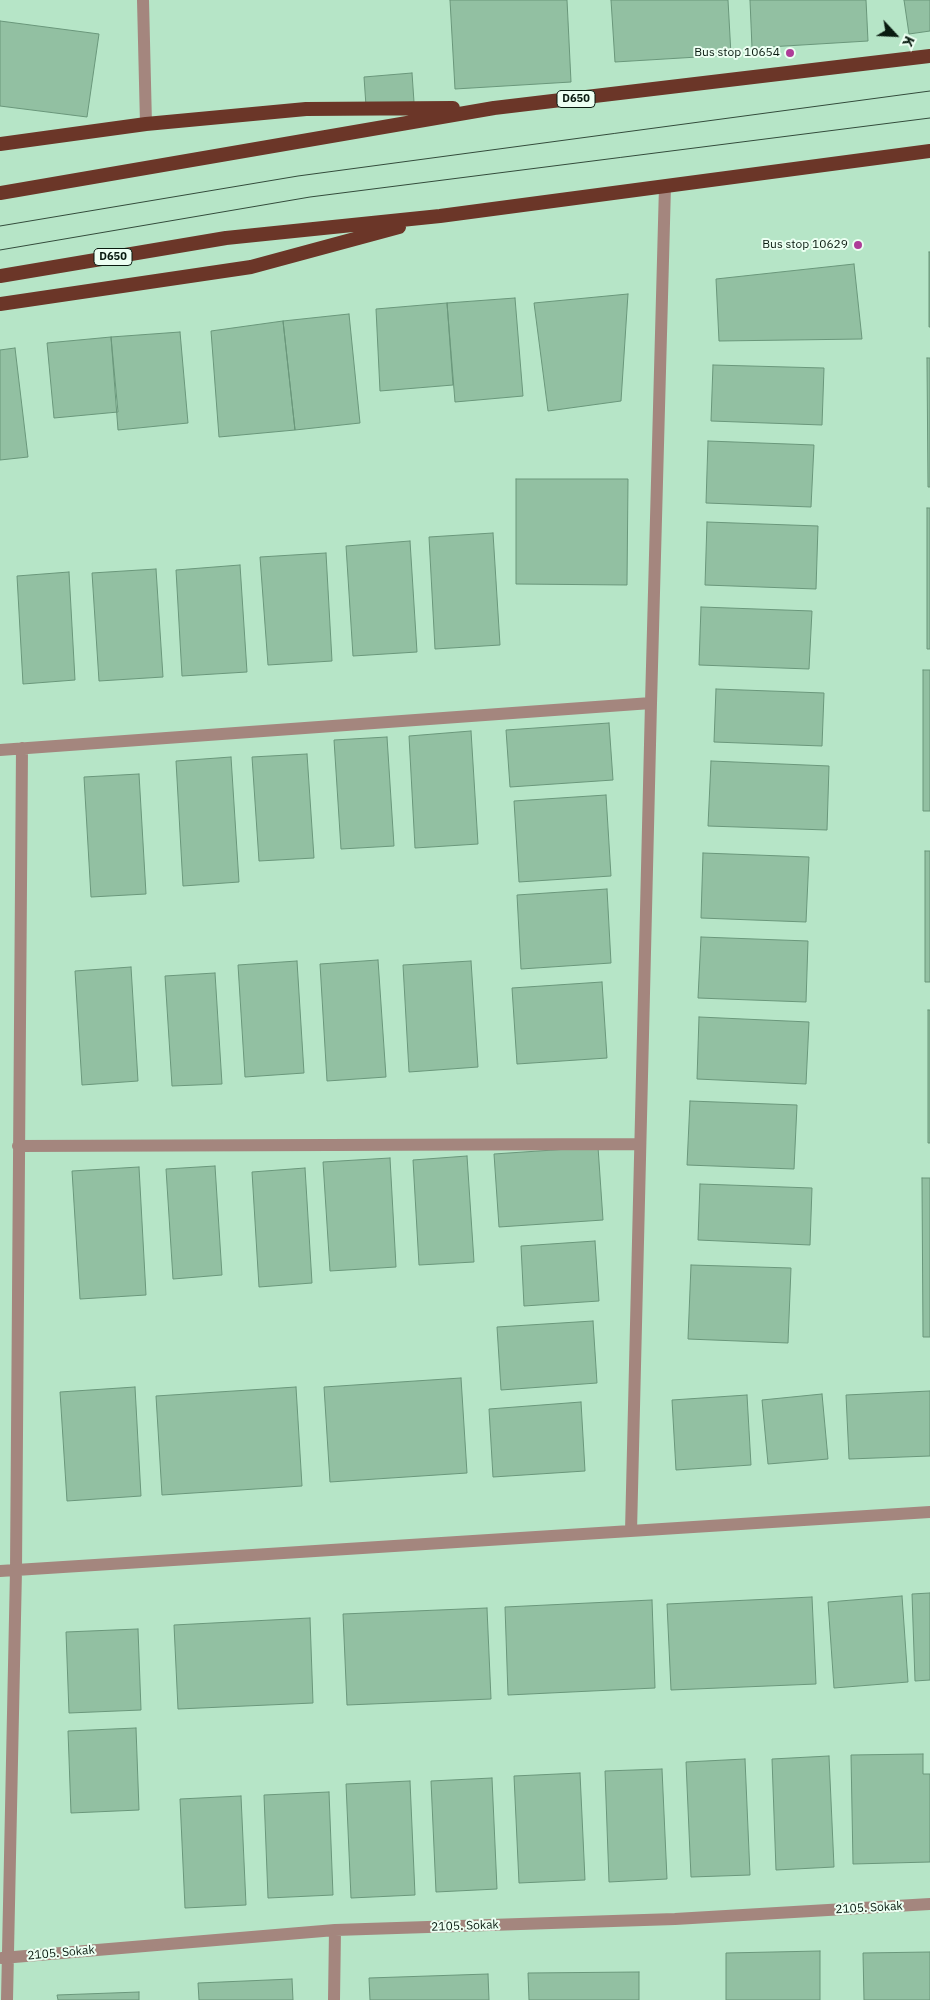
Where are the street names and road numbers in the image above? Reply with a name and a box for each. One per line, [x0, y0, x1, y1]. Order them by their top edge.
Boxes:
road number: D650 [557, 90, 595, 108]
road number: D650 [94, 248, 132, 266]
street label: 2105. Sokak [835, 1899, 903, 1917]
street label: 2105. Sokak [431, 1918, 499, 1934]
street label: 2105. Sokak [27, 1943, 95, 1963]

